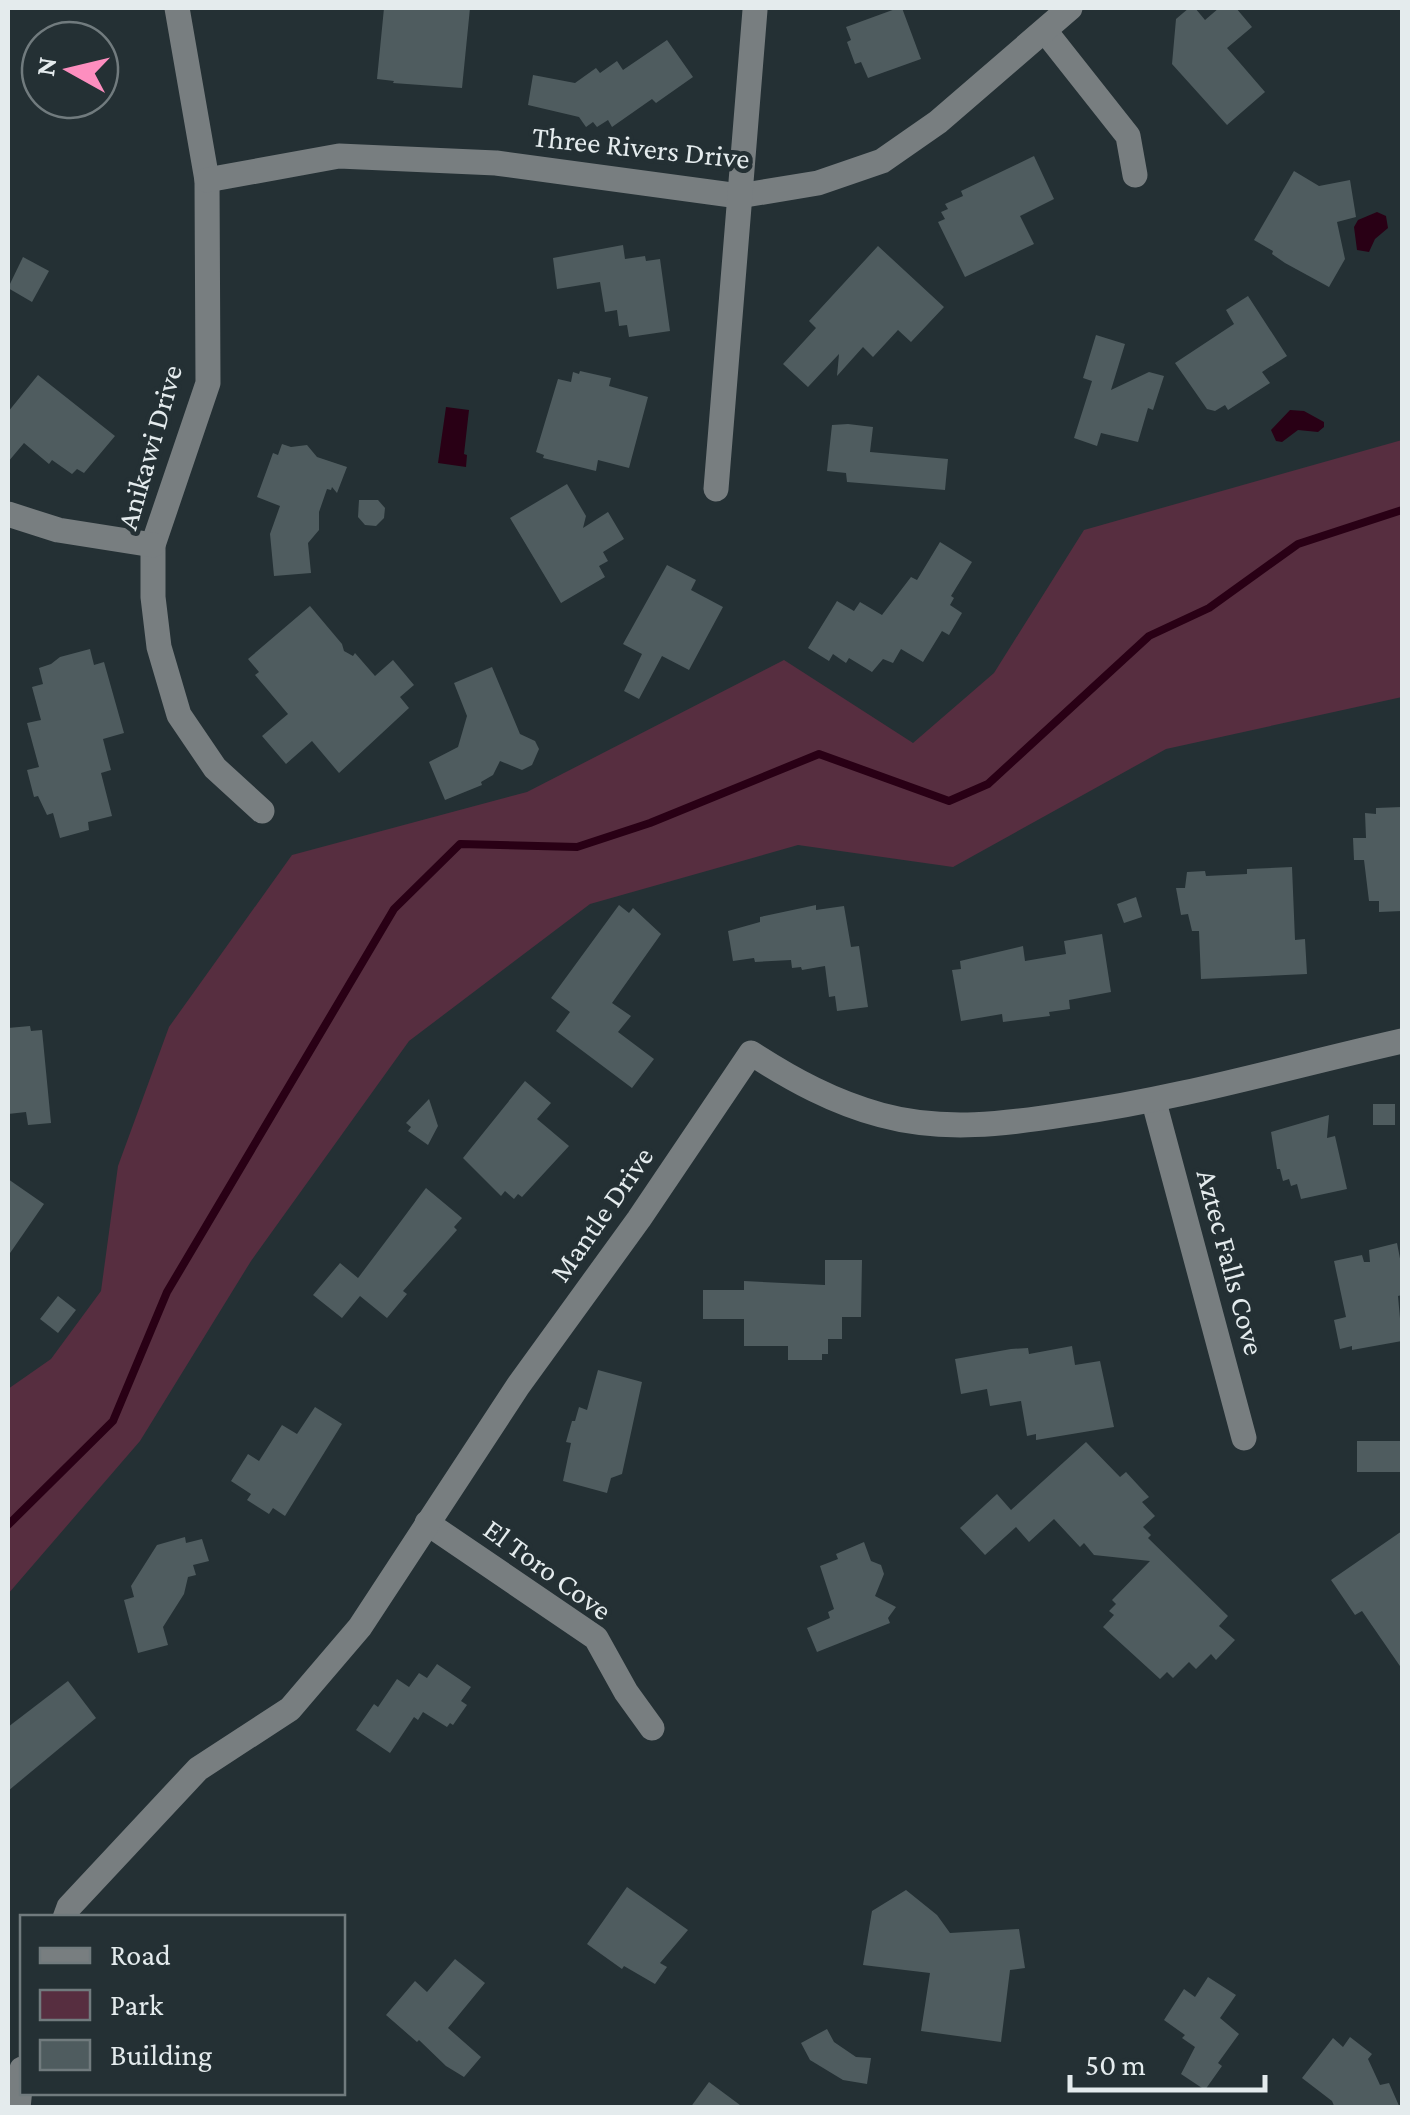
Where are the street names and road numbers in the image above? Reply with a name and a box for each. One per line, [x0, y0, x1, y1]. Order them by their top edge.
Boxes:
street label: Three Rivers Drive [530, 119, 752, 175]
street label: Anikawi Drive [110, 361, 188, 533]
street label: Mantle Drive [543, 1140, 659, 1288]
street label: Aztec Falls Cove [1190, 1165, 1272, 1359]
street label: El Toro Cove [478, 1512, 618, 1626]

